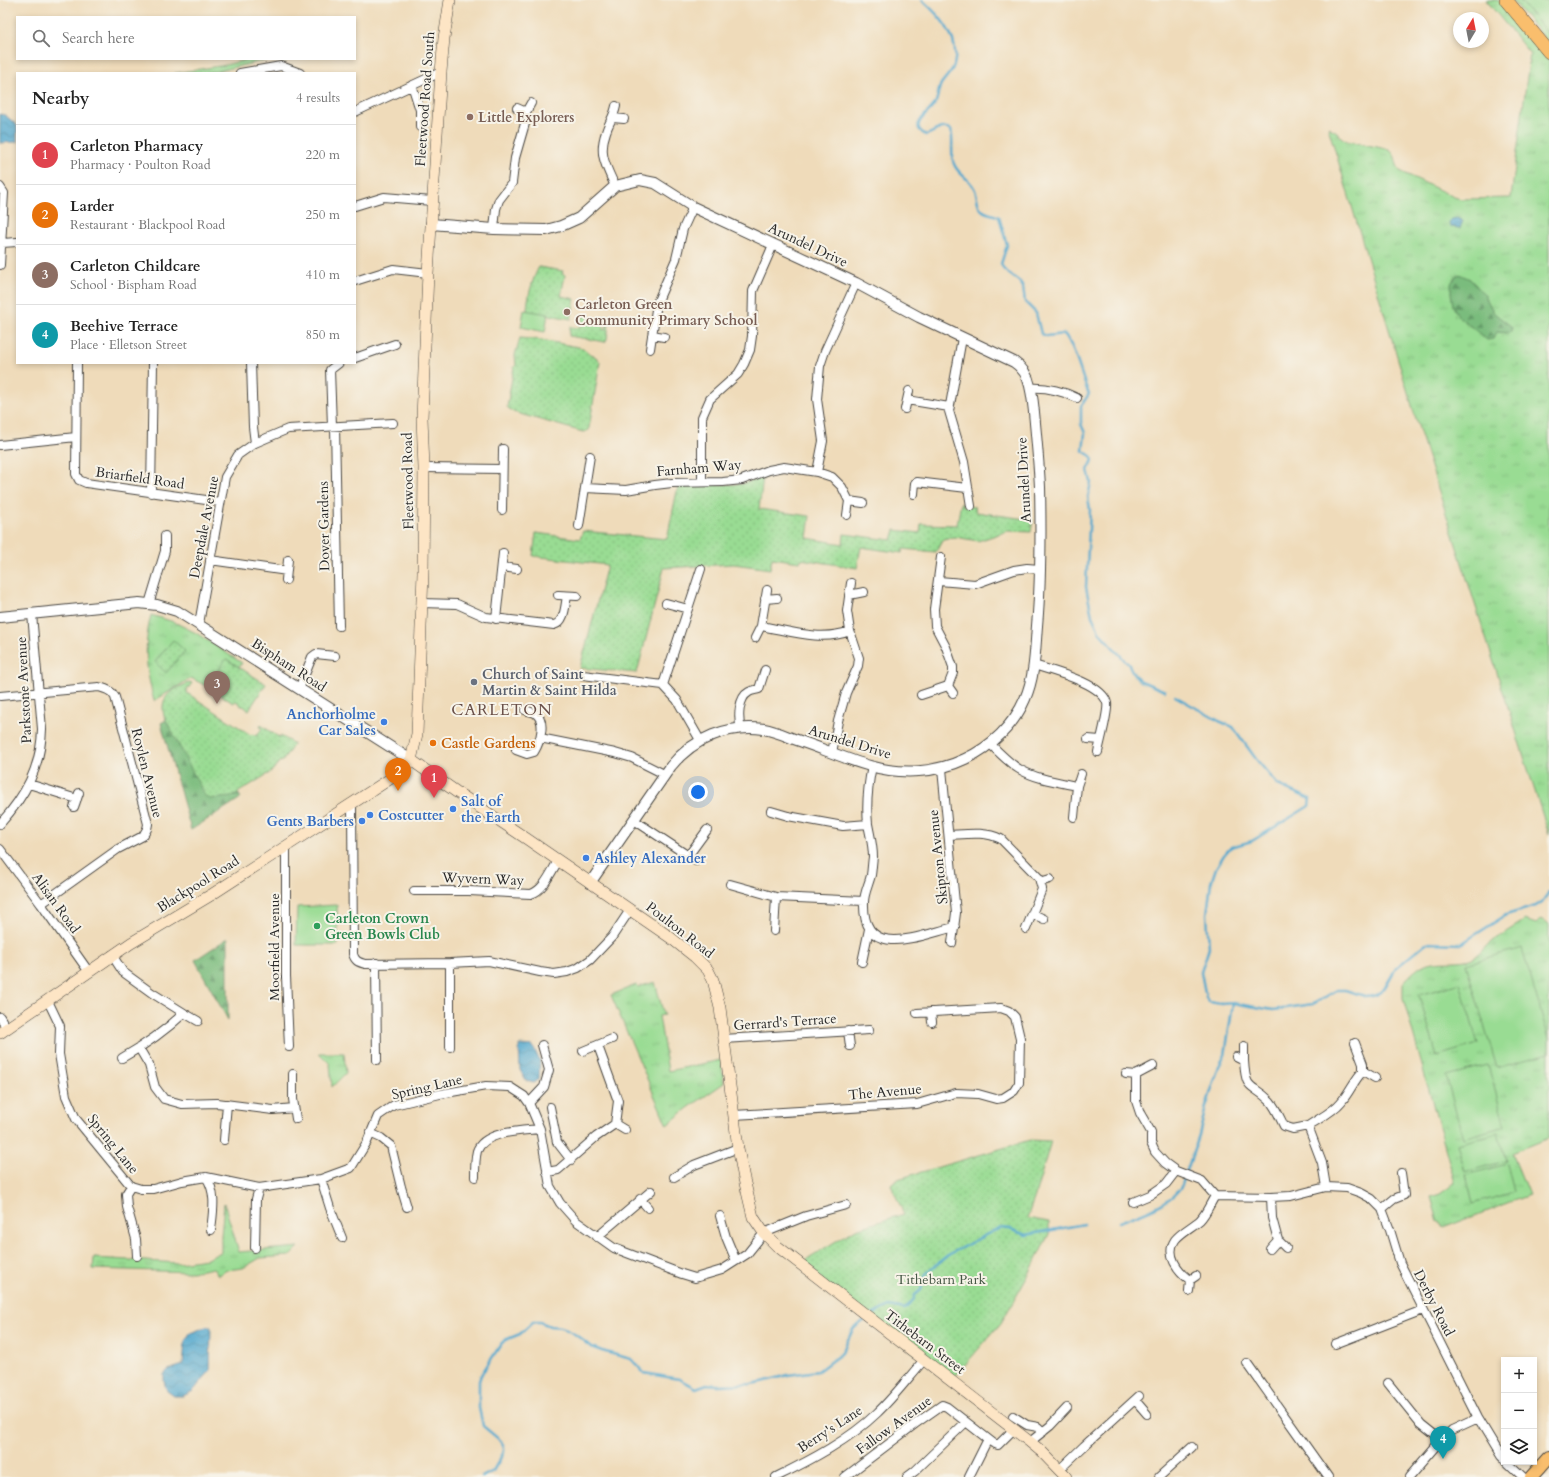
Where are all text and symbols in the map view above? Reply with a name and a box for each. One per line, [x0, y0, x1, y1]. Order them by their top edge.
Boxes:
north arrow [1453, 12, 1489, 48]
search box [16, 16, 356, 60]
icon: search [30, 27, 52, 49]
text: Search here [62, 28, 135, 48]
street label: Fleetwood Road South [411, 31, 439, 167]
text: Nearby [32, 87, 89, 110]
text: 4 results [296, 89, 340, 107]
place label: Little Explorers [478, 108, 574, 127]
marker: Little Explorers [465, 112, 475, 122]
text: Carleton Pharmacy [70, 136, 203, 156]
text: 1 [42, 146, 48, 164]
text: 220 m [306, 146, 340, 164]
text: Pharmacy · Poulton Road [70, 156, 211, 174]
text: Larder [70, 196, 114, 216]
text: 2 [42, 206, 48, 224]
text: 250 m [306, 206, 340, 224]
text: Restaurant · Blackpool Road [70, 216, 225, 234]
street label: Arundel Drive [765, 218, 851, 272]
text: Carleton Childcare [70, 256, 200, 276]
text: 3 [42, 266, 48, 284]
text: 410 m [306, 266, 340, 284]
text: School · Bispham Road [70, 276, 197, 294]
place label: Carleton Green Community Primary School [575, 295, 758, 330]
marker: Carleton Green Community Primary School [562, 307, 572, 317]
text: Beehive Terrace [70, 316, 178, 336]
text: 4 [42, 326, 48, 344]
text: 850 m [306, 326, 340, 344]
text: Place · Elletson Street [70, 336, 187, 354]
street label: Fleetwood Road [398, 432, 418, 530]
street label: Arundel Drive [1012, 437, 1036, 523]
street label: Farnham Way [656, 455, 743, 481]
street label: Briarfield Road [94, 462, 186, 494]
street label: Deepdale Avenue [185, 474, 223, 580]
street label: Dover Gardens [314, 481, 334, 571]
street label: Bispham Road [248, 634, 331, 697]
street label: Parkstone Avenue [12, 636, 36, 744]
place label: Church of Saint Martin & Saint Hilda [482, 665, 617, 700]
pin: 3 [204, 671, 230, 704]
marker: Church of Saint Martin & Saint Hilda [469, 677, 479, 687]
district label: CARLETON [451, 699, 553, 721]
place label: Anchorholme Car Sales [287, 705, 376, 740]
marker: Anchorholme Car Sales [379, 717, 389, 727]
street label: Arundel Drive [806, 720, 894, 764]
street label: Roylen Avenue [127, 726, 167, 820]
place label: Castle Gardens [441, 734, 536, 753]
marker: Castle Gardens [428, 738, 438, 748]
pin: 2 [385, 758, 411, 791]
pin: 1 [421, 765, 447, 798]
your location [688, 782, 708, 802]
place label: Salt of the Earth [461, 792, 521, 827]
marker: Salt of the Earth [448, 804, 458, 814]
place label: Costcutter [378, 806, 444, 825]
street label: Skipton Avenue [924, 809, 952, 905]
marker: Costcutter [365, 810, 375, 820]
place label: Gents Barbers [267, 812, 354, 831]
marker: Gents Barbers [357, 816, 367, 826]
place label: Ashley Alexander [594, 849, 706, 868]
street label: Blackpool Road [153, 851, 243, 917]
marker: Ashley Alexander [581, 853, 591, 863]
street label: Wyvern Way [441, 868, 525, 890]
street label: Alisan Road [28, 869, 85, 938]
street label: Moorfield Avenue [265, 893, 284, 1001]
street label: Poulton Road [642, 897, 718, 963]
place label: Carleton Crown Green Bowls Club [325, 909, 440, 944]
marker: Carleton Crown Green Bowls Club [312, 921, 322, 931]
street label: Gerrard's Terrace [733, 1009, 837, 1035]
street label: Spring Lane [390, 1070, 464, 1104]
street label: The Avenue [848, 1079, 922, 1105]
street label: Spring Lane [83, 1110, 143, 1178]
street label: Derby Road [1409, 1266, 1459, 1340]
park label: Tithebarn Park [896, 1270, 986, 1289]
street label: Tithebarn Street [881, 1305, 970, 1379]
map controls [1501, 1357, 1537, 1465]
button: + [1501, 1357, 1537, 1393]
street label: Fallow Avenue [852, 1391, 936, 1459]
button: − [1501, 1393, 1537, 1429]
street label: Berry's Lane [794, 1401, 866, 1457]
pin: 4 [1430, 1426, 1456, 1459]
button: layers [1501, 1429, 1537, 1465]

